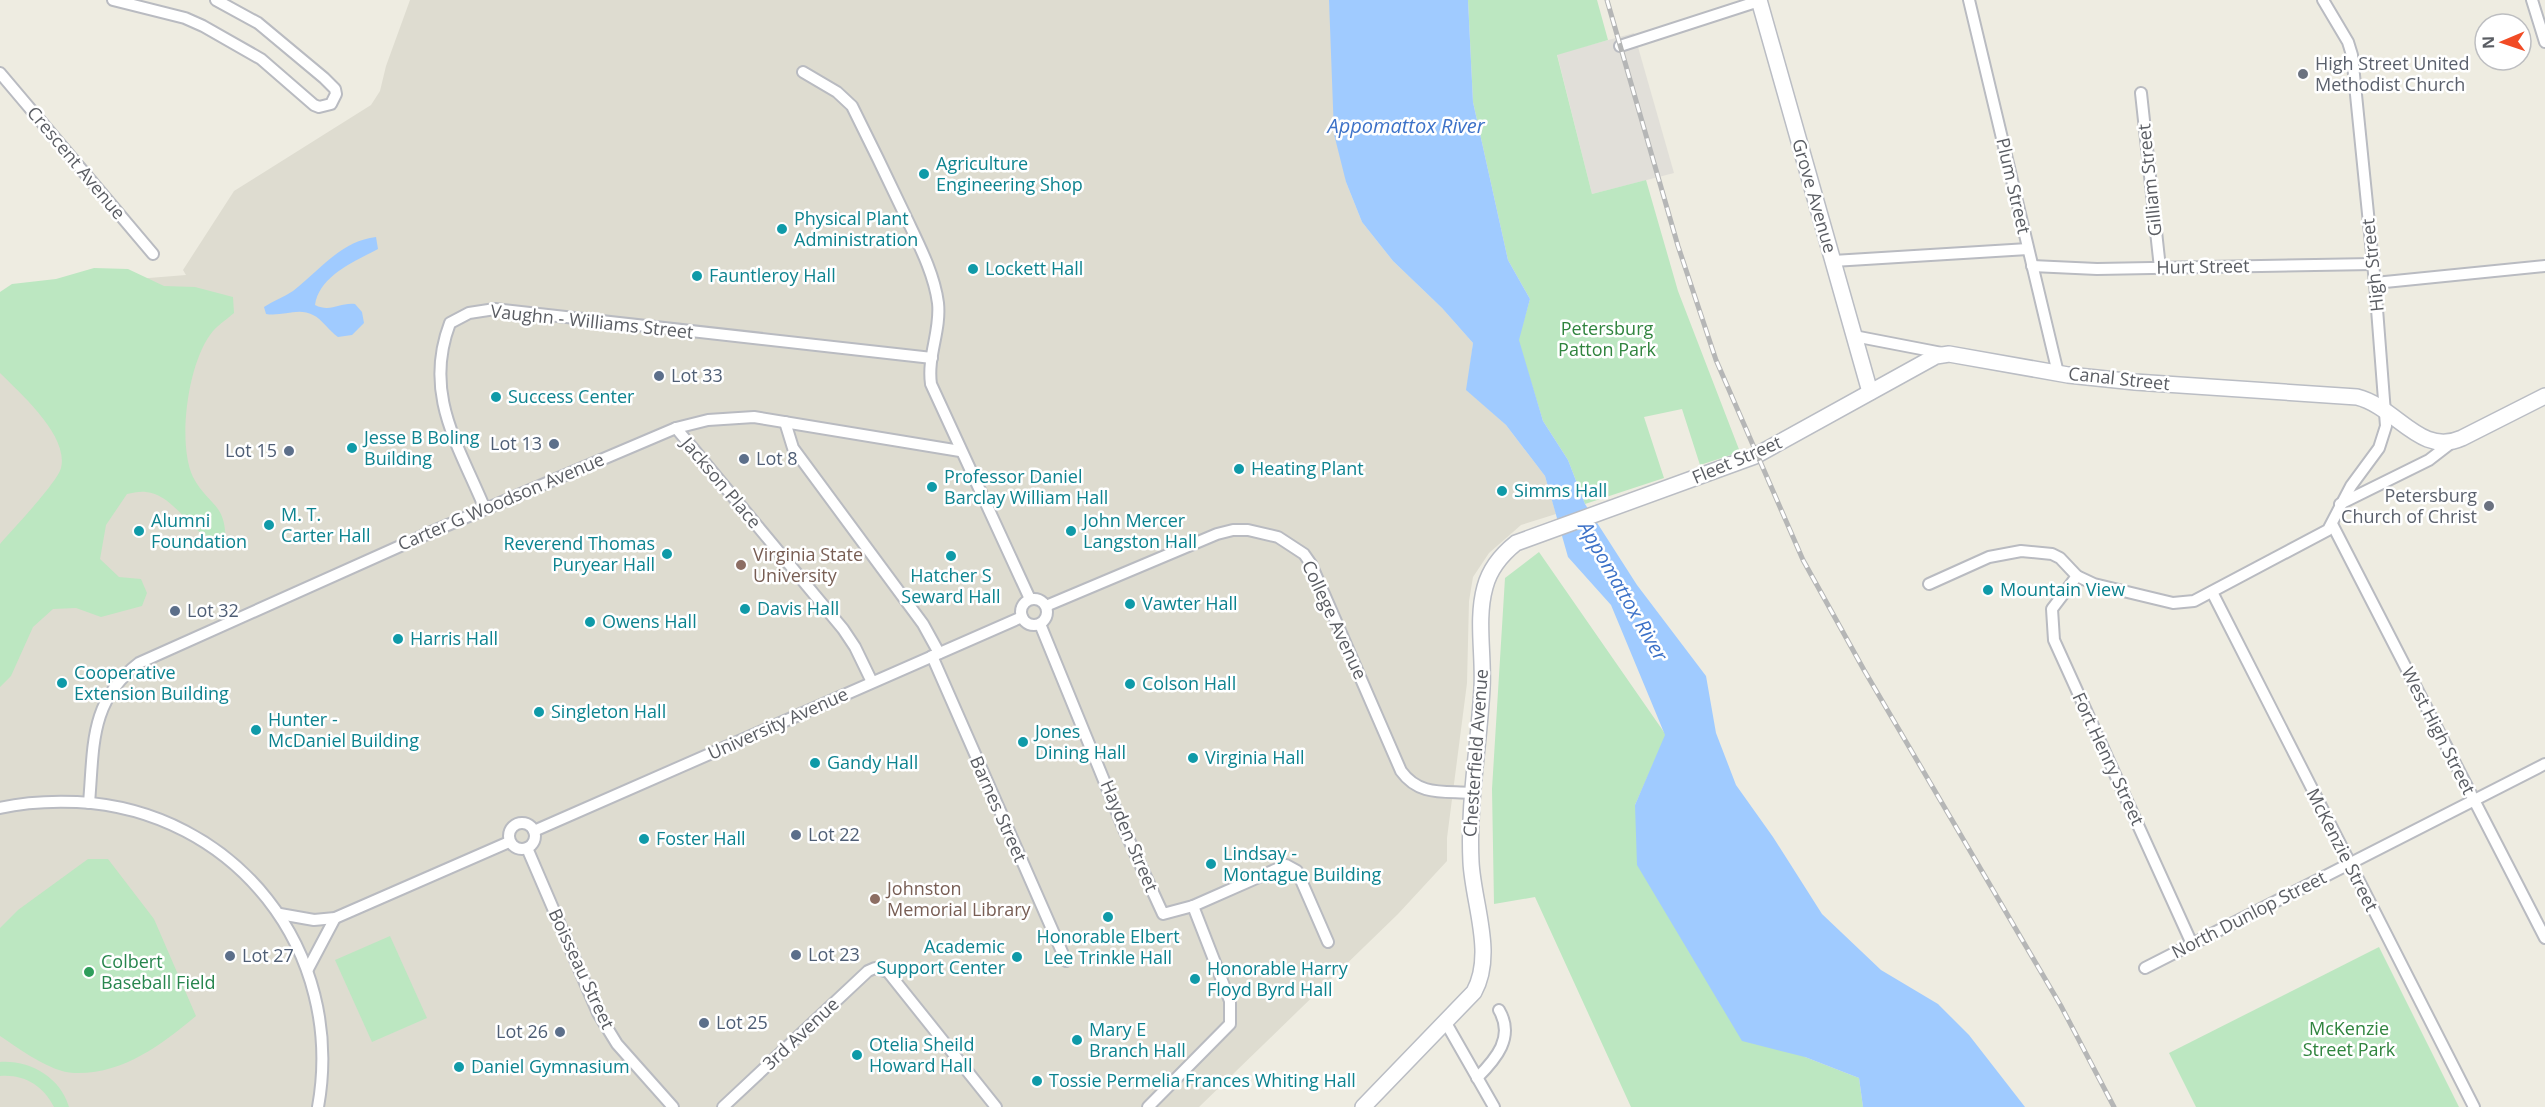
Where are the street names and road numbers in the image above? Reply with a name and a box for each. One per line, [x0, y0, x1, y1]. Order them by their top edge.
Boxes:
street label: Crescent Avenue [22, 101, 131, 224]
street label: Gilliam Street [2131, 123, 2167, 237]
street label: Plum Street [1991, 135, 2037, 236]
street label: Grove Avenue [1787, 136, 1843, 256]
street label: High Street [2355, 217, 2389, 313]
street label: Hurt Street [2156, 253, 2250, 279]
street label: Vaughn - Williams Street [490, 298, 695, 344]
street label: Canal Street [2067, 361, 2171, 395]
street label: Fleet Street [1688, 429, 1785, 489]
street label: Jackson Place [675, 430, 767, 533]
street label: Carter G Woodson Avenue [394, 447, 608, 556]
street label: College Avenue [1297, 556, 1373, 683]
street label: West High Street [2396, 663, 2481, 798]
street label: Chesterfield Avenue [1457, 668, 1493, 838]
street label: University Avenue [704, 681, 851, 765]
street label: Fort Henry Street [2068, 688, 2150, 829]
street label: Barnes Street [965, 752, 1033, 865]
street label: Hayden Street [1096, 776, 1164, 895]
street label: McKenzie Street [2302, 784, 2384, 915]
street label: North Dunlop Street [2167, 865, 2330, 963]
street label: Boisseau Street [544, 904, 620, 1033]
street label: 3rd Avenue [757, 992, 844, 1075]

